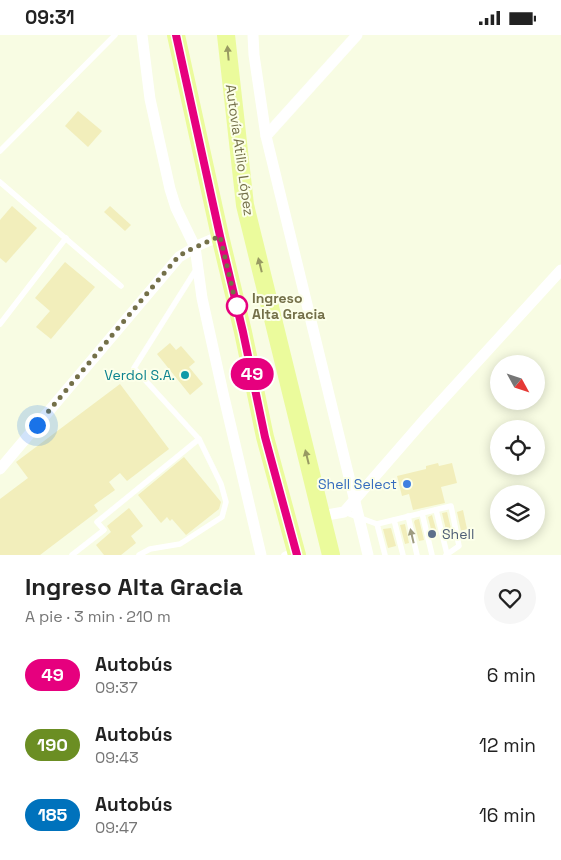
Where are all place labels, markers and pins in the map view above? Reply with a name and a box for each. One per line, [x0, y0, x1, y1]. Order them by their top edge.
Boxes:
place label: Ingreso Alta Gracia [252, 289, 325, 323]
marker: Ingreso Alta Gracia [226, 295, 248, 317]
place label: Verdol S.A. [104, 366, 175, 384]
marker: Verdol S.A. [179, 369, 191, 381]
place label: Shell Select [318, 475, 397, 493]
marker: Shell Select [401, 478, 413, 490]
place label: Shell [442, 525, 474, 543]
marker: Shell [426, 528, 438, 540]

